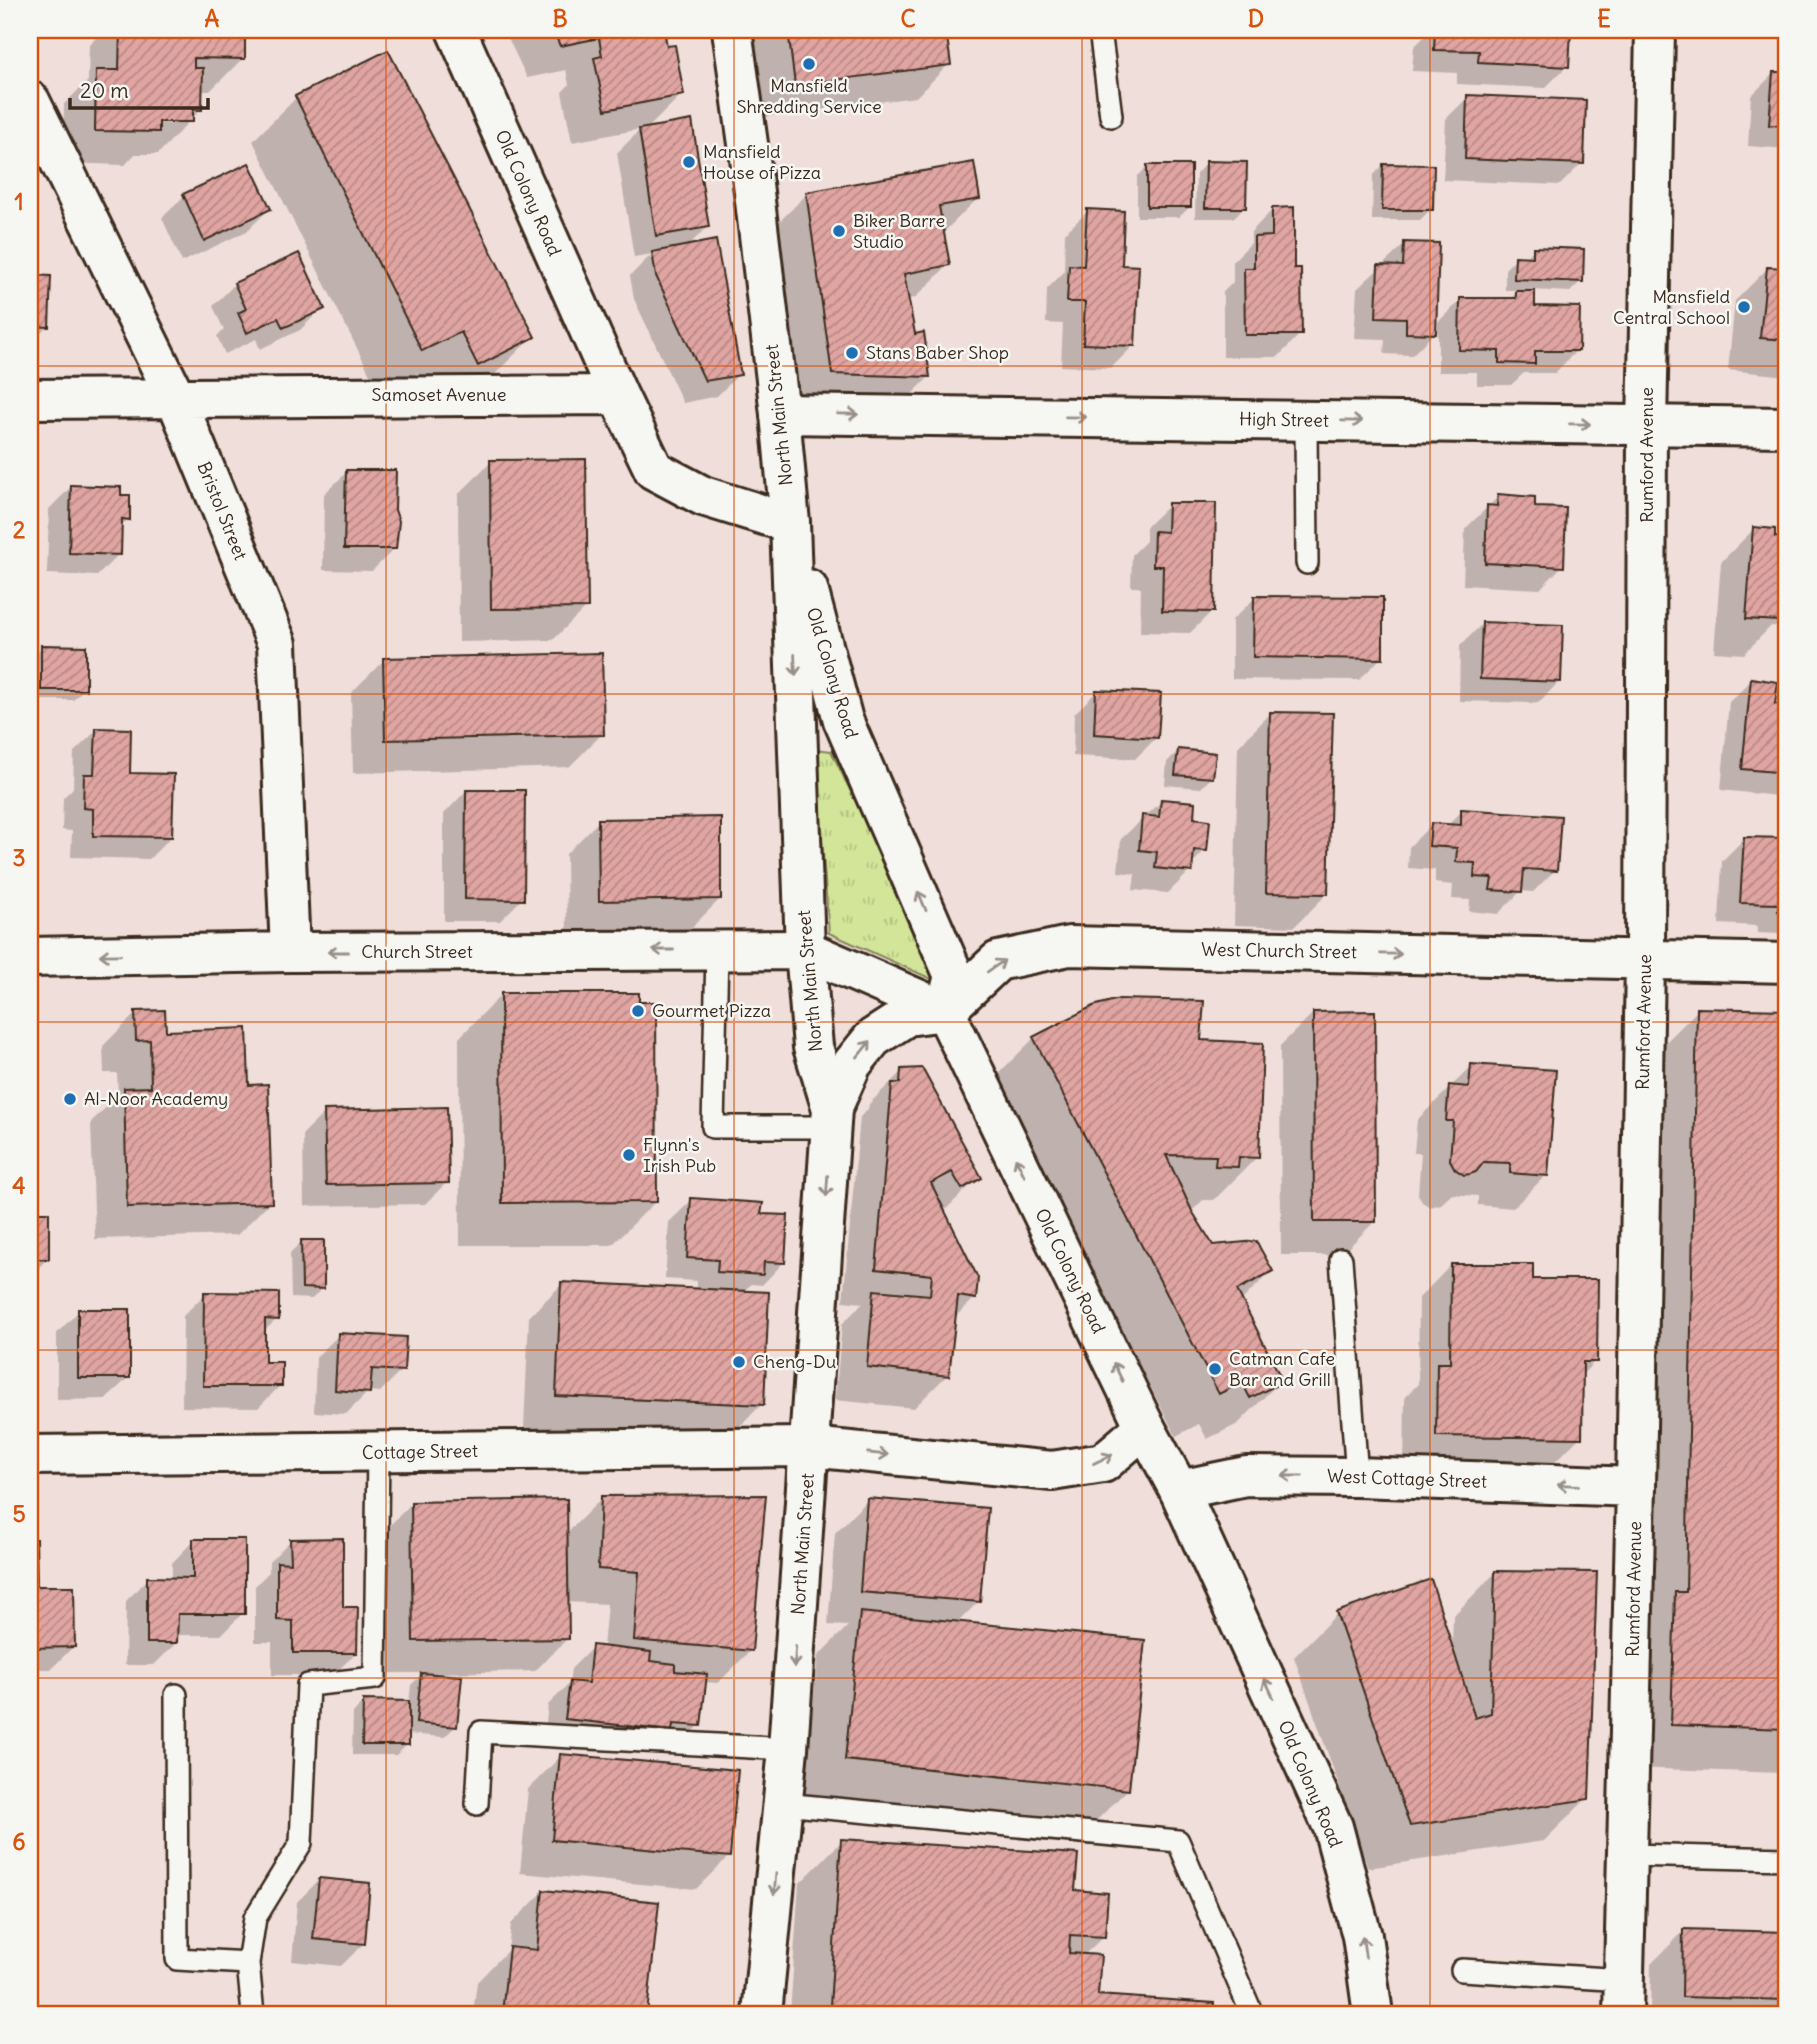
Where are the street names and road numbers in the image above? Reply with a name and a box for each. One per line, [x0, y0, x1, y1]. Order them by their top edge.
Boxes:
street label: Old Colony Road [490, 126, 567, 260]
street label: North Main Street [760, 343, 797, 487]
street label: Samoset Avenue [372, 383, 506, 406]
street label: Rumford Avenue [1635, 387, 1658, 523]
street label: High Street [1239, 407, 1329, 432]
street label: Bristol Street [192, 458, 253, 563]
street label: Old Colony Road [802, 605, 863, 742]
street label: North Main Street [792, 909, 827, 1053]
street label: West Church Street [1201, 938, 1357, 963]
street label: Church Street [361, 940, 473, 963]
street label: Rumford Avenue [1631, 954, 1656, 1090]
street label: Old Colony Road [1030, 1205, 1111, 1337]
street label: Cottage Street [362, 1439, 478, 1464]
street label: West Cottage Street [1327, 1464, 1487, 1493]
street label: North Main Street [786, 1472, 819, 1616]
street label: Rumford Avenue [1621, 1521, 1646, 1657]
street label: Old Colony Road [1273, 1717, 1348, 1851]

